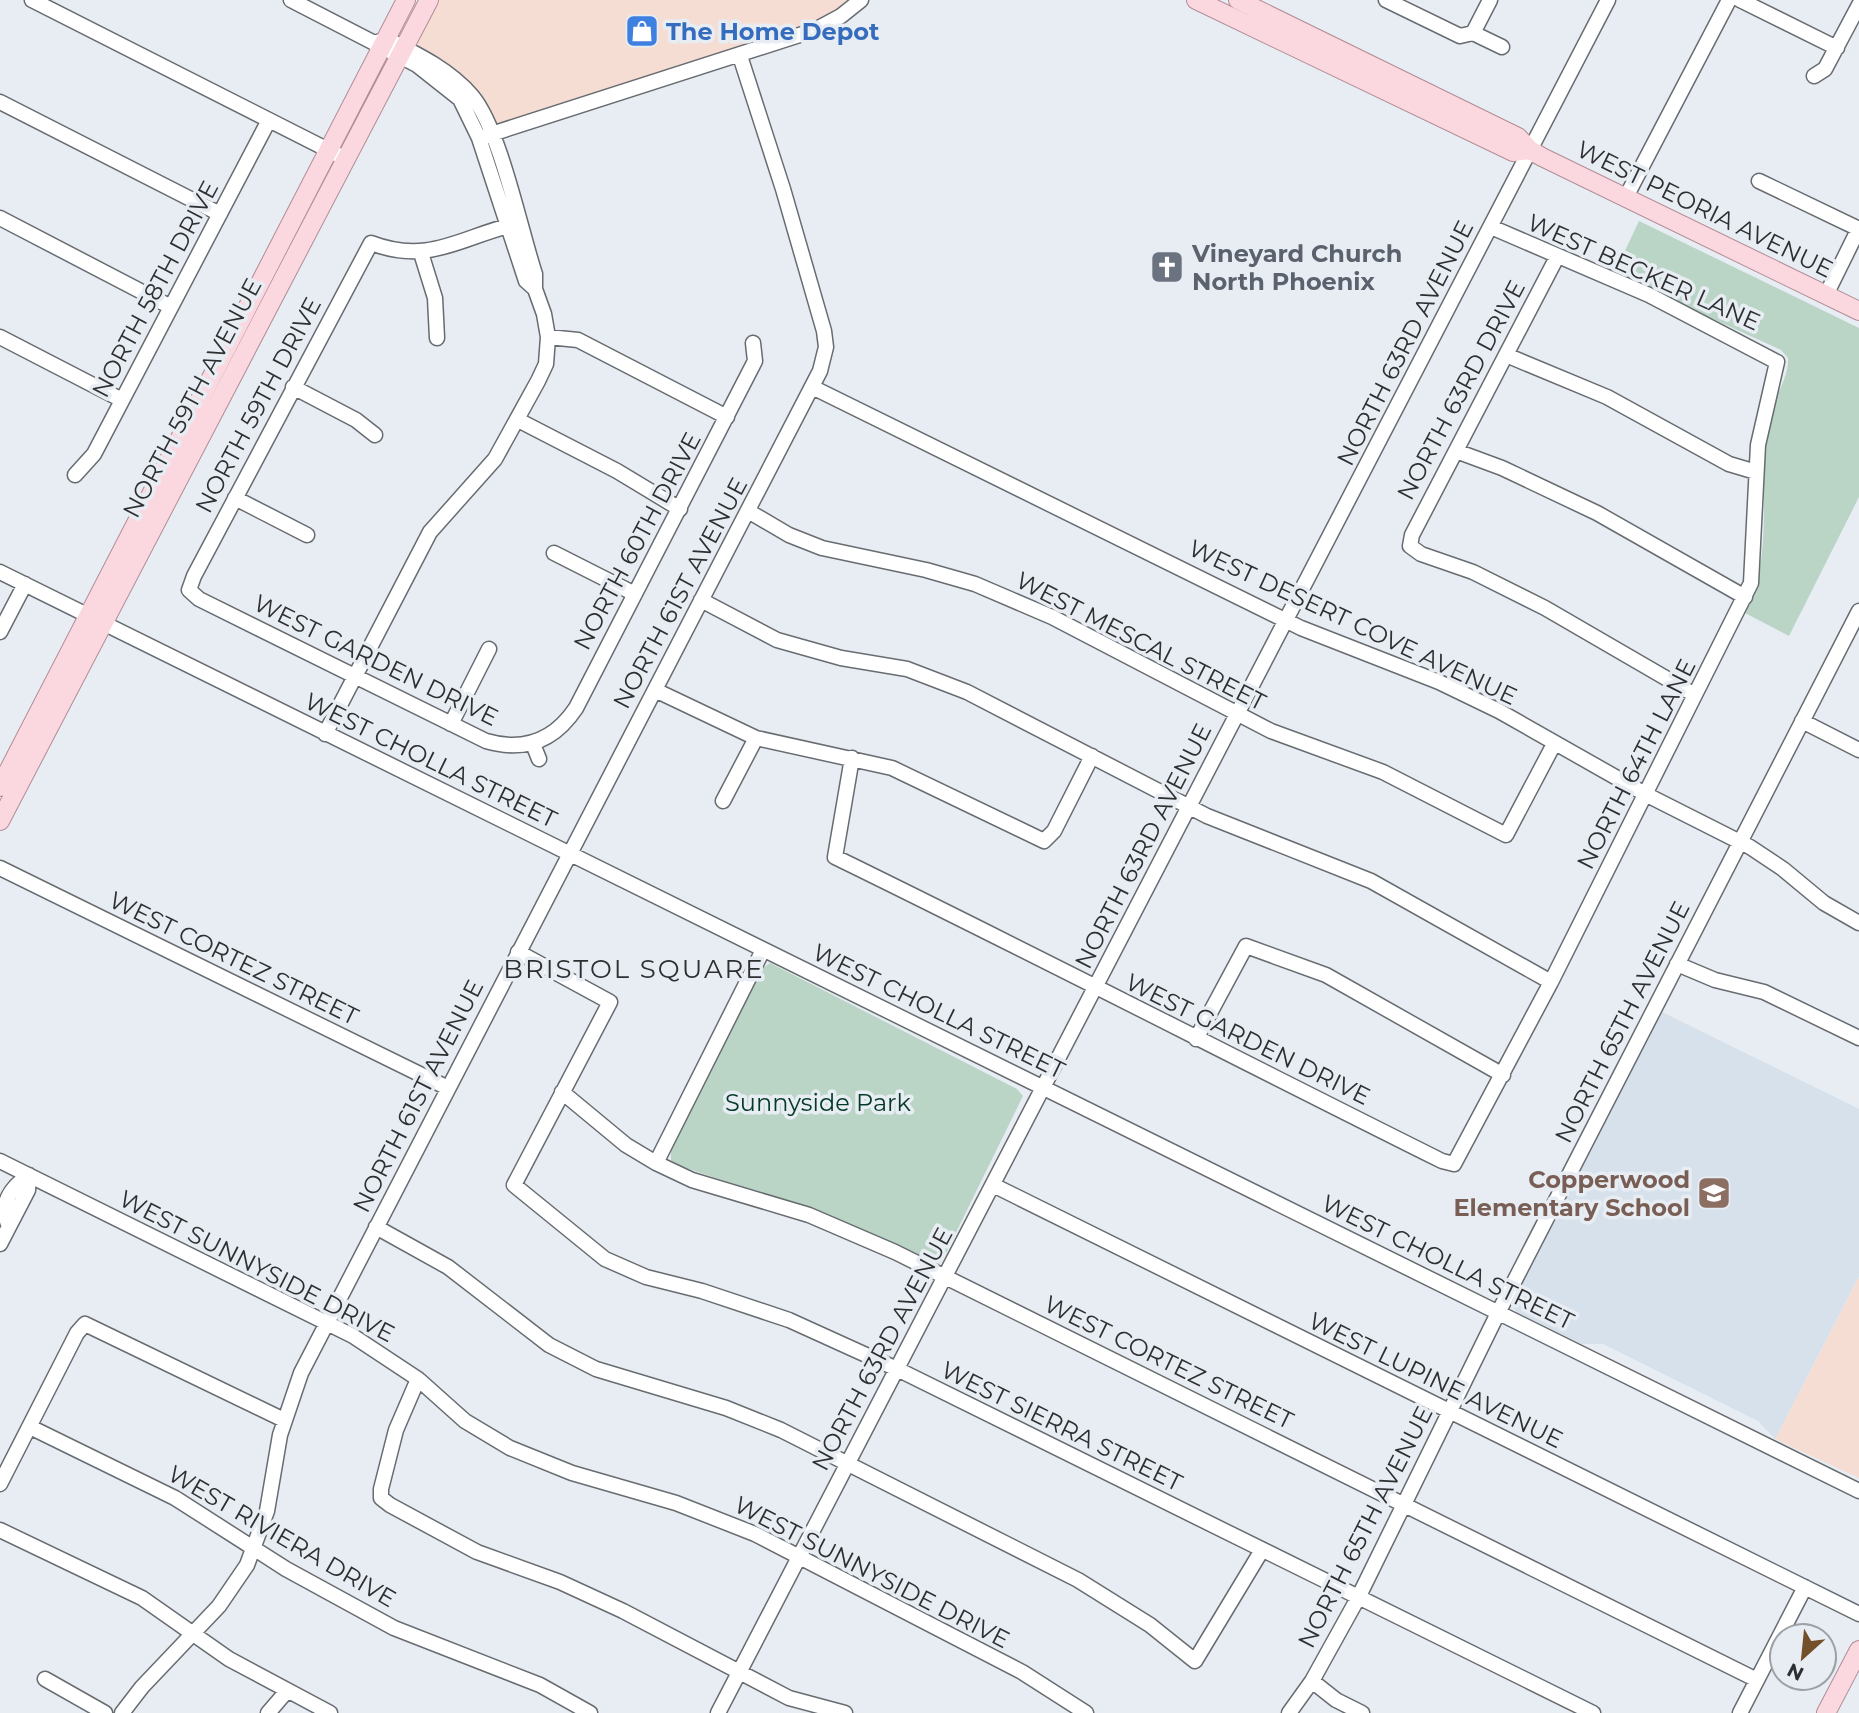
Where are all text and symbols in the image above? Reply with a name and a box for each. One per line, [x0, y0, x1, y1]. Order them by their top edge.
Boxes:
shop icon: The Home Depot [623, 12, 661, 50]
place label: The Home Depot [666, 17, 880, 46]
street label: WEST PEORIA AVENUE [1572, 134, 1838, 284]
street label: NORTH 58TH DRIVE [86, 176, 224, 402]
street label: WEST BECKER LANE [1523, 208, 1765, 336]
street label: NORTH 63RD AVENUE [1330, 216, 1480, 470]
place label: Vineyard Church North Phoenix [1191, 239, 1402, 296]
church icon: Vineyard Church North Phoenix [1148, 248, 1186, 286]
street label: NORTH 59TH AVENUE [117, 273, 267, 523]
street label: NORTH 63RD DRIVE [1391, 275, 1531, 505]
street label: NORTH 59TH DRIVE [189, 292, 327, 518]
street label: NORTH 60TH DRIVE [567, 427, 707, 655]
street label: NORTH 61ST AVENUE [607, 472, 753, 714]
street label: WEST DESERT COVE AVENUE [1184, 533, 1522, 711]
street label: WEST MESCAL STREET [1011, 565, 1271, 717]
street label: WEST GARDEN DRIVE [249, 588, 503, 732]
street label: NORTH 64TH LANE [1570, 654, 1702, 874]
street label: WEST CHOLLA STREET [300, 686, 562, 834]
street label: NORTH 63RD AVENUE [1068, 719, 1218, 973]
street label: WEST CORTEZ STREET [105, 885, 364, 1031]
street label: NORTH 65TH AVENUE [1548, 896, 1696, 1148]
street label: WEST CHOLLA STREET [808, 937, 1070, 1085]
district label: BRISTOL SQUARE [503, 953, 765, 985]
street label: WEST GARDEN DRIVE [1121, 967, 1375, 1111]
street label: NORTH 61ST AVENUE [347, 975, 489, 1217]
park label: Sunnyside Park [725, 1088, 912, 1117]
place label: Copperwood Elementary School [1453, 1165, 1690, 1222]
school or university icon: Copperwood Elementary School [1695, 1174, 1733, 1212]
street label: WEST SUNNYSIDE DRIVE [115, 1184, 399, 1348]
street label: WEST CHOLLA STREET [1317, 1188, 1579, 1336]
street label: NORTH 63RD AVENUE [806, 1222, 958, 1476]
street label: WEST CORTEZ STREET [1040, 1289, 1299, 1435]
street label: WEST LUPINE AVENUE [1304, 1306, 1568, 1454]
street label: WEST SIERRA STREET [937, 1355, 1188, 1497]
street label: NORTH 65TH AVENUE [1291, 1401, 1439, 1653]
street label: WEST RIVIERA DRIVE [163, 1459, 401, 1613]
street label: WEST SUNNYSIDE DRIVE [730, 1490, 1014, 1654]
north arrow [1768, 1622, 1838, 1692]
text: N [1783, 1658, 1808, 1685]

